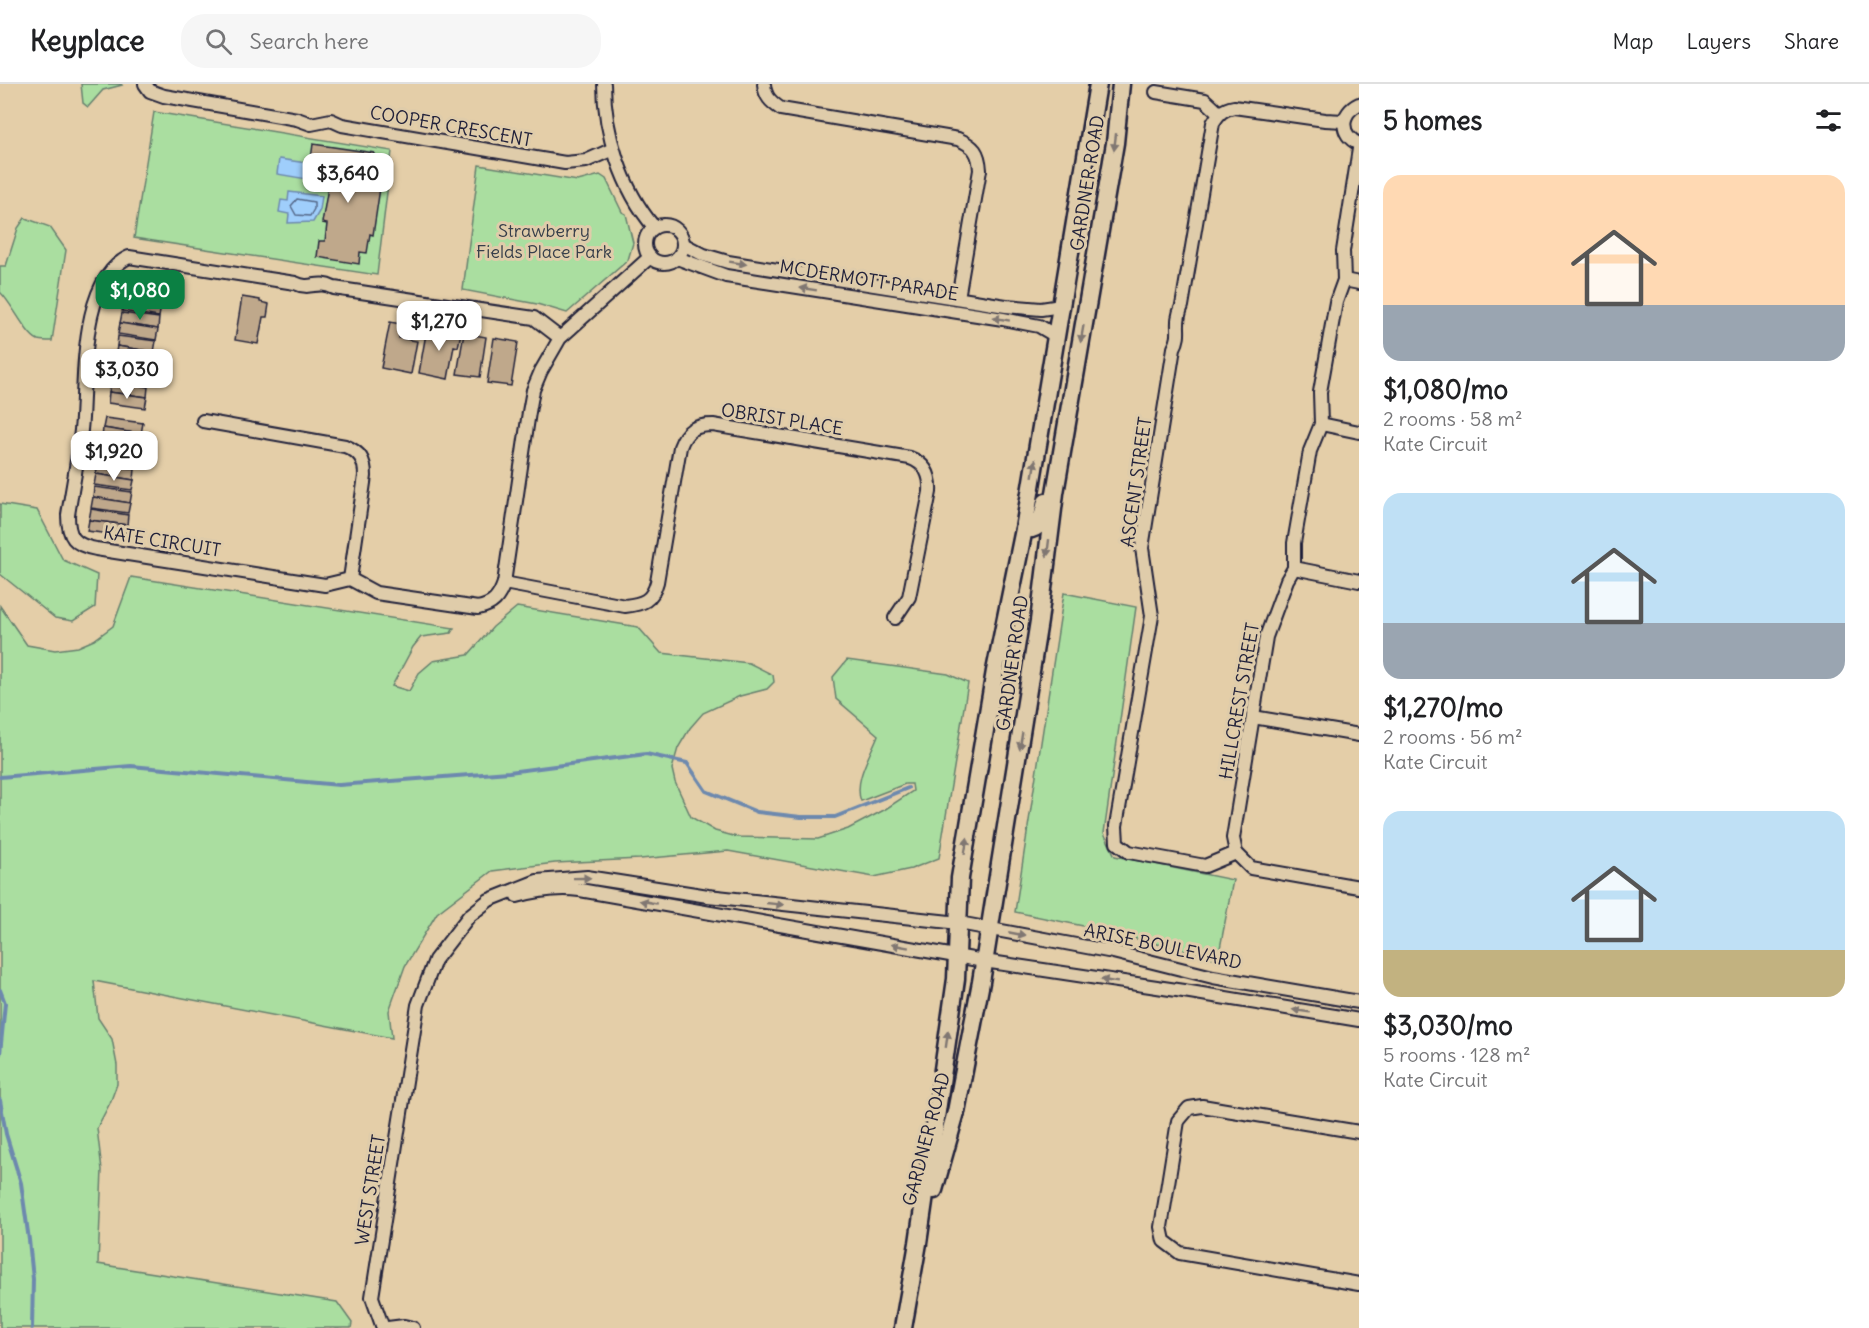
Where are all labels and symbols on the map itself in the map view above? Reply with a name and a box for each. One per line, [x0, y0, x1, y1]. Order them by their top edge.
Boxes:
street label: COOPER CRESCENT [368, 100, 534, 152]
street label: GARDNER ROAD [1065, 113, 1109, 253]
one-way arrow [1110, 133, 1119, 152]
pin: $3,640 [299, 153, 397, 204]
park label: Strawberry Fields Place Park [476, 219, 612, 263]
street label: MCDERMOTT PARADE [778, 255, 960, 305]
one-way arrow [729, 259, 748, 268]
pin: $1,080 [91, 270, 189, 321]
one-way arrow [799, 284, 818, 293]
pin: $1,270 [390, 301, 488, 352]
one-way arrow [991, 314, 1010, 323]
one-way arrow [1077, 325, 1086, 344]
pin: $3,030 [78, 349, 176, 400]
street label: OBRIST PLACE [719, 398, 845, 440]
street label: ASCENT STREET [1115, 415, 1157, 549]
pin: $1,920 [65, 431, 163, 482]
one-way arrow [1030, 458, 1039, 477]
street label: KATE CIRCUIT [102, 520, 222, 562]
one-way arrow [1044, 538, 1053, 557]
street label: GARDNER ROAD [991, 594, 1033, 732]
street label: HILLCREST STREET [1214, 621, 1264, 781]
one-way arrow [1016, 731, 1025, 750]
one-way arrow [961, 836, 970, 855]
one-way arrow [572, 873, 591, 883]
one-way arrow [638, 898, 657, 907]
one-way arrow [765, 899, 784, 909]
street label: ARISE BOULEVARD [1082, 918, 1244, 974]
one-way arrow [1007, 930, 1026, 939]
one-way arrow [891, 942, 910, 951]
one-way arrow [1099, 976, 1118, 985]
one-way arrow [1292, 1006, 1311, 1015]
one-way arrow [942, 1030, 951, 1049]
street label: GARDNER ROAD [897, 1070, 955, 1208]
street label: WEST STREET [350, 1133, 390, 1247]

